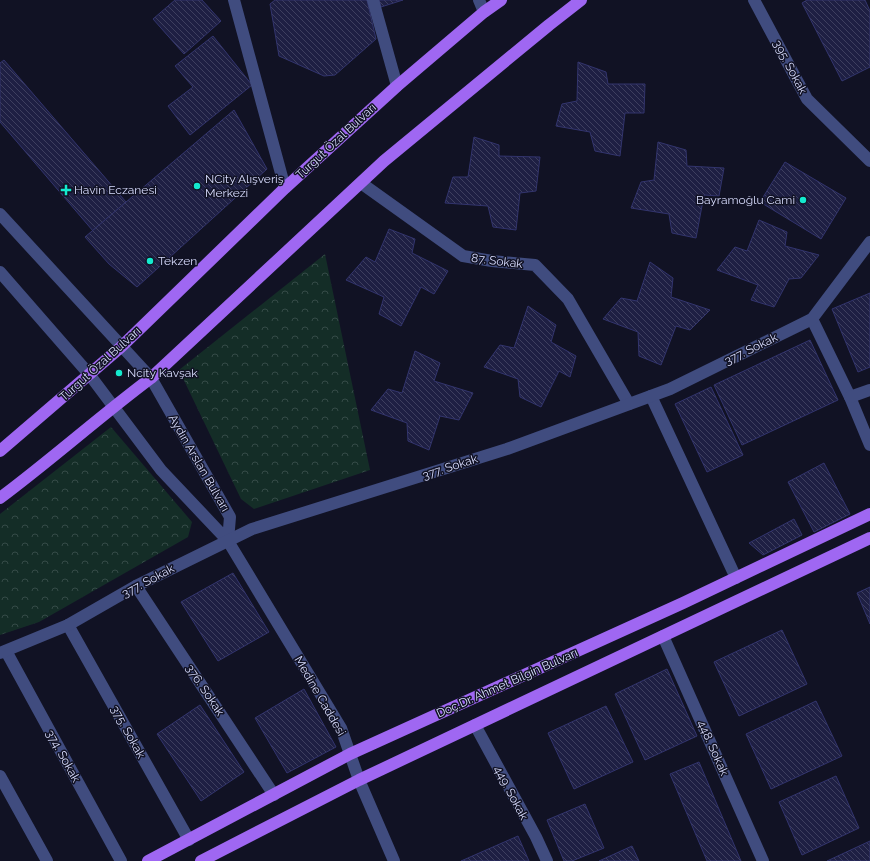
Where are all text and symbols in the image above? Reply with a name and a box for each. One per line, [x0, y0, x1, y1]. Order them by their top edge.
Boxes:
street label: 395. Sokak [770, 38, 810, 97]
street label: Turgut Özal Bulvarı [293, 100, 379, 182]
place label: NCity Alışveriş Merkezi [205, 172, 284, 200]
marker: NCity Alışveriş Merkezi [192, 181, 202, 191]
place label: Havin Eczanesi [74, 183, 157, 197]
marker: Havin Eczanesi [61, 185, 71, 195]
place label: Bayramoğlu Cami [696, 193, 795, 207]
marker: Bayramoğlu Cami [798, 195, 808, 205]
street label: 87. Sokak [470, 251, 524, 271]
place label: Tekzen [158, 254, 197, 268]
marker: Tekzen [145, 256, 155, 266]
street label: Turgut Özal Bulvarı [57, 324, 143, 404]
street label: 377. Sokak [722, 330, 780, 368]
place label: Ncity Kavşak [127, 366, 198, 380]
marker: Ncity Kavşak [114, 368, 124, 378]
street label: Aydın Arslan Bulvarı [166, 412, 232, 514]
street label: 377. Sokak [421, 451, 480, 483]
street label: 377. Sokak [119, 561, 177, 601]
street label: Doç.Dr. Ahmet Bilgin Bulvarı [434, 645, 580, 721]
street label: Medine Caddesi [291, 654, 349, 738]
street label: 376. Sokak [183, 662, 228, 719]
street label: 375. Sokak [108, 703, 149, 761]
street label: 448. Sokak [695, 718, 732, 778]
street label: 374. Sokak [43, 727, 83, 785]
street label: 449. Sokak [491, 764, 531, 823]

